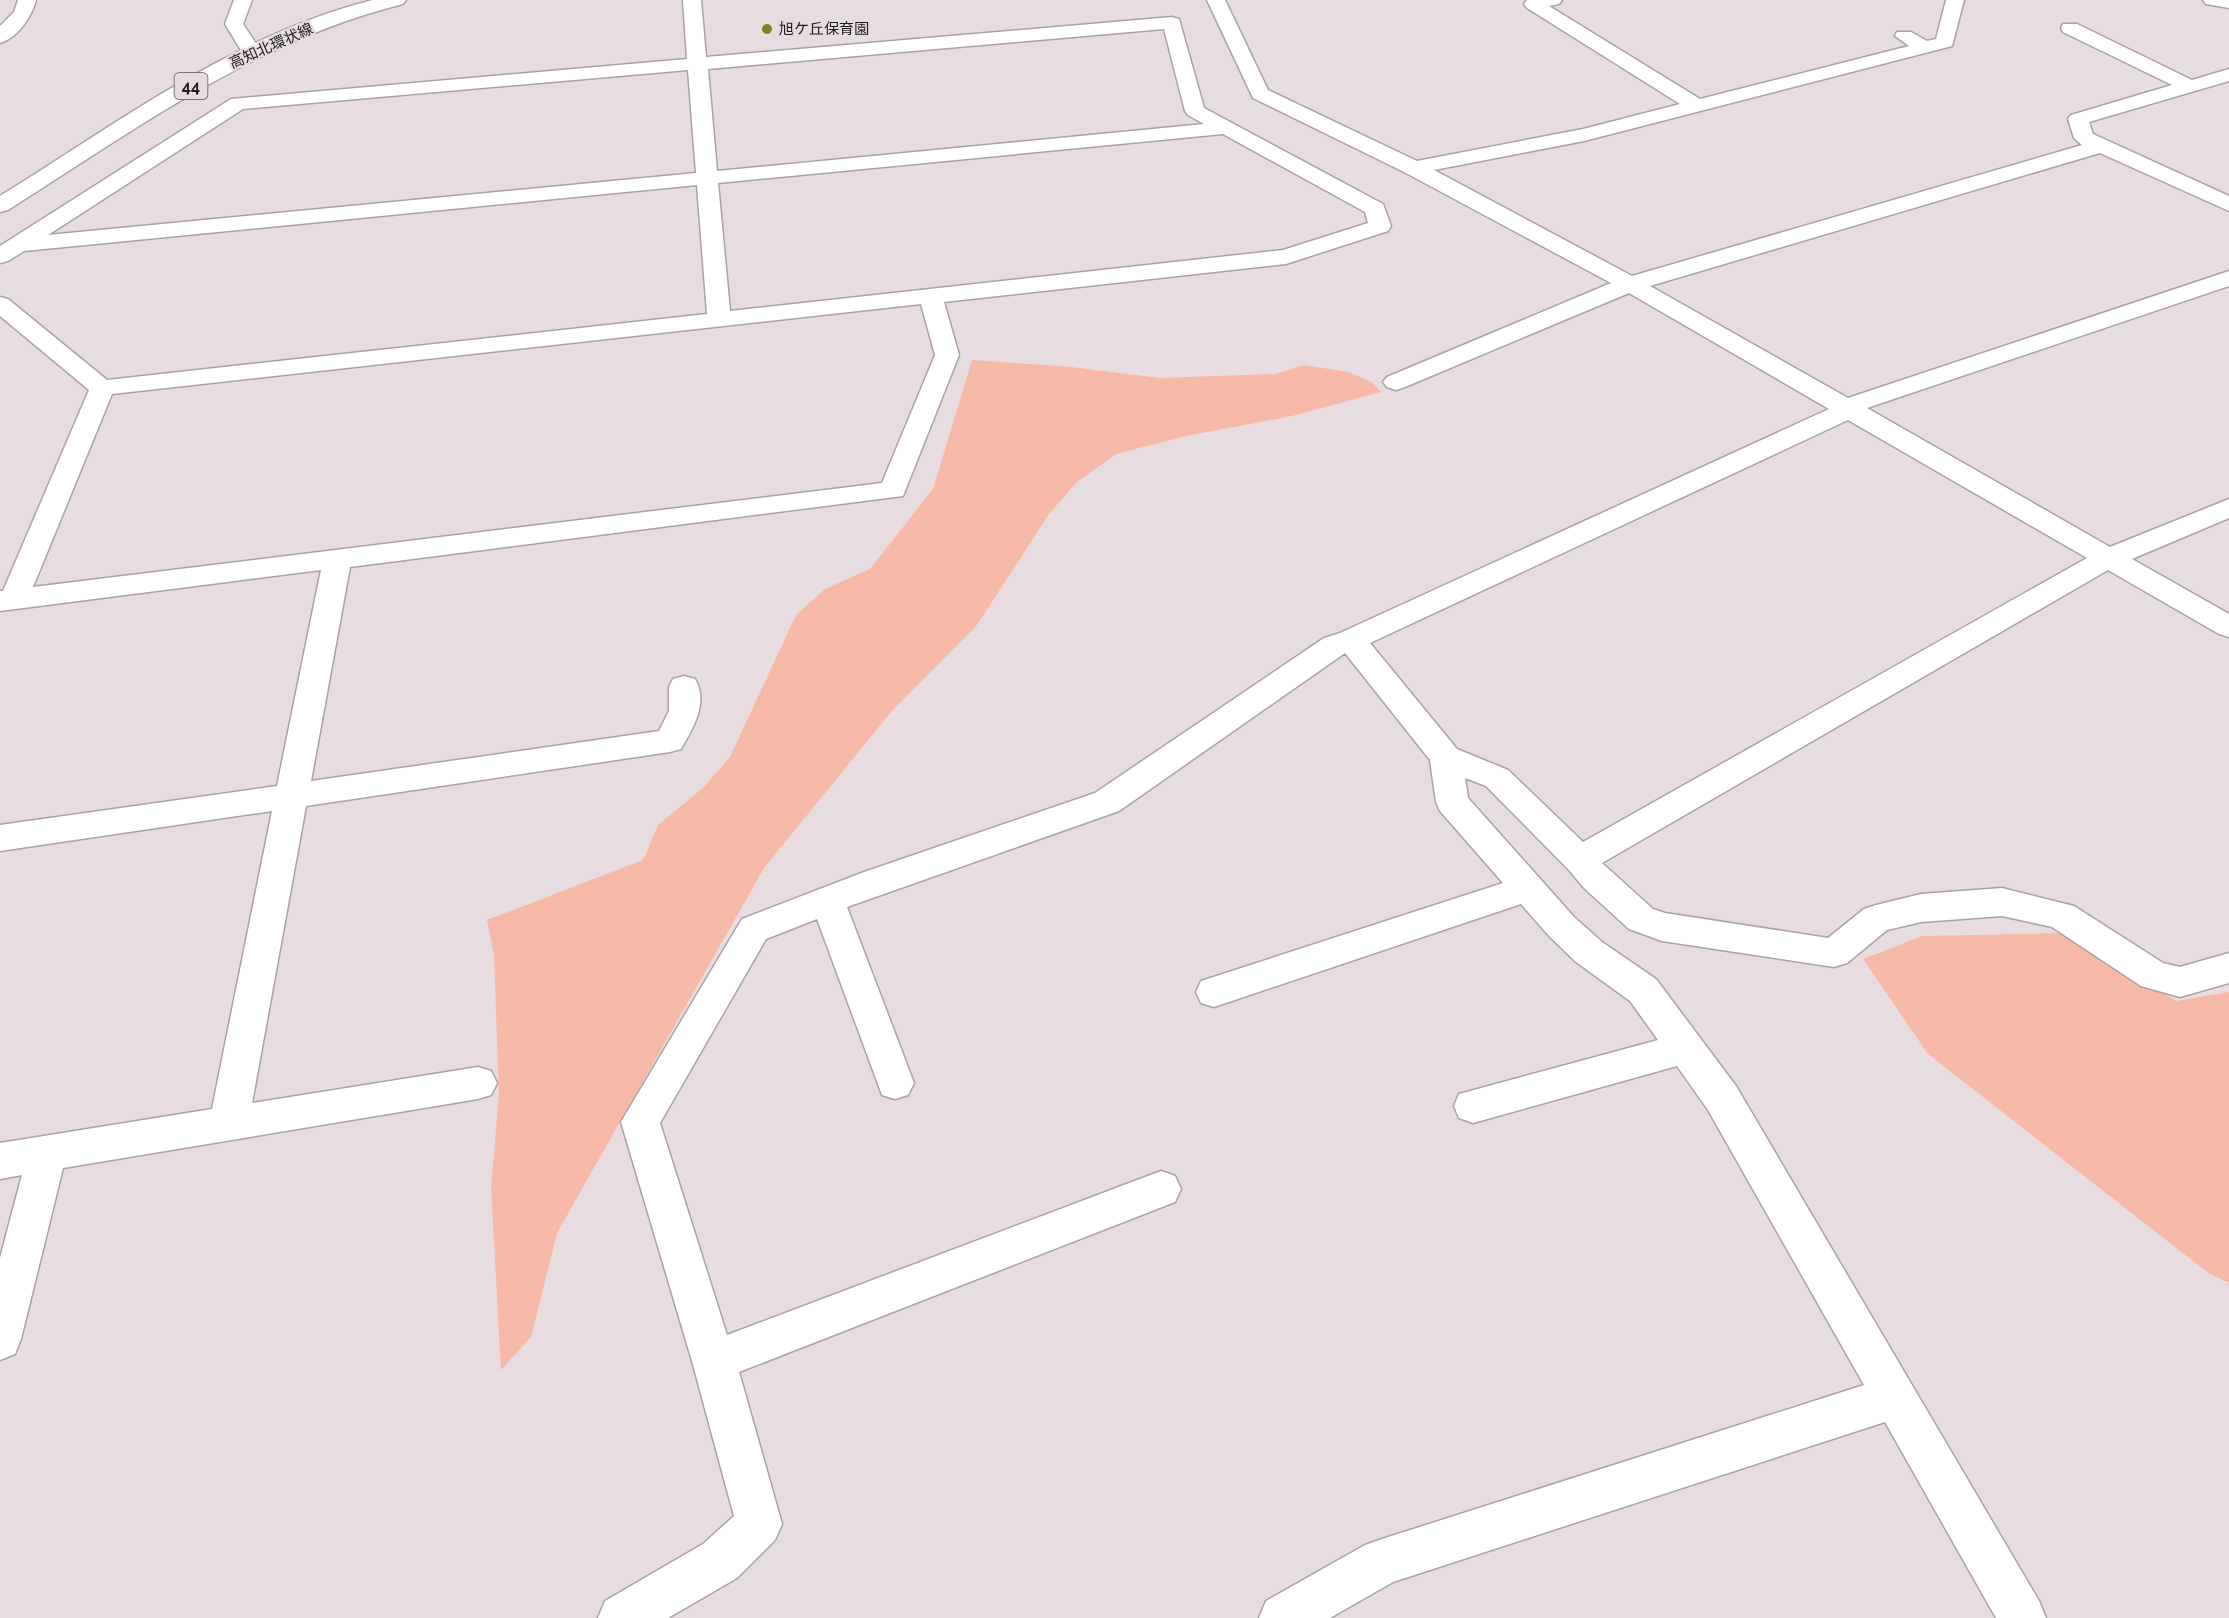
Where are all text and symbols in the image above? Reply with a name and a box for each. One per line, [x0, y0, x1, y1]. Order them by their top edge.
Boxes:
street label: 高知北環状線 [226, 19, 316, 73]
place label: 旭ケ丘保育園 [779, 20, 869, 38]
marker: 旭ケ丘保育園 [760, 22, 774, 36]
road number: 44 [174, 73, 207, 99]

